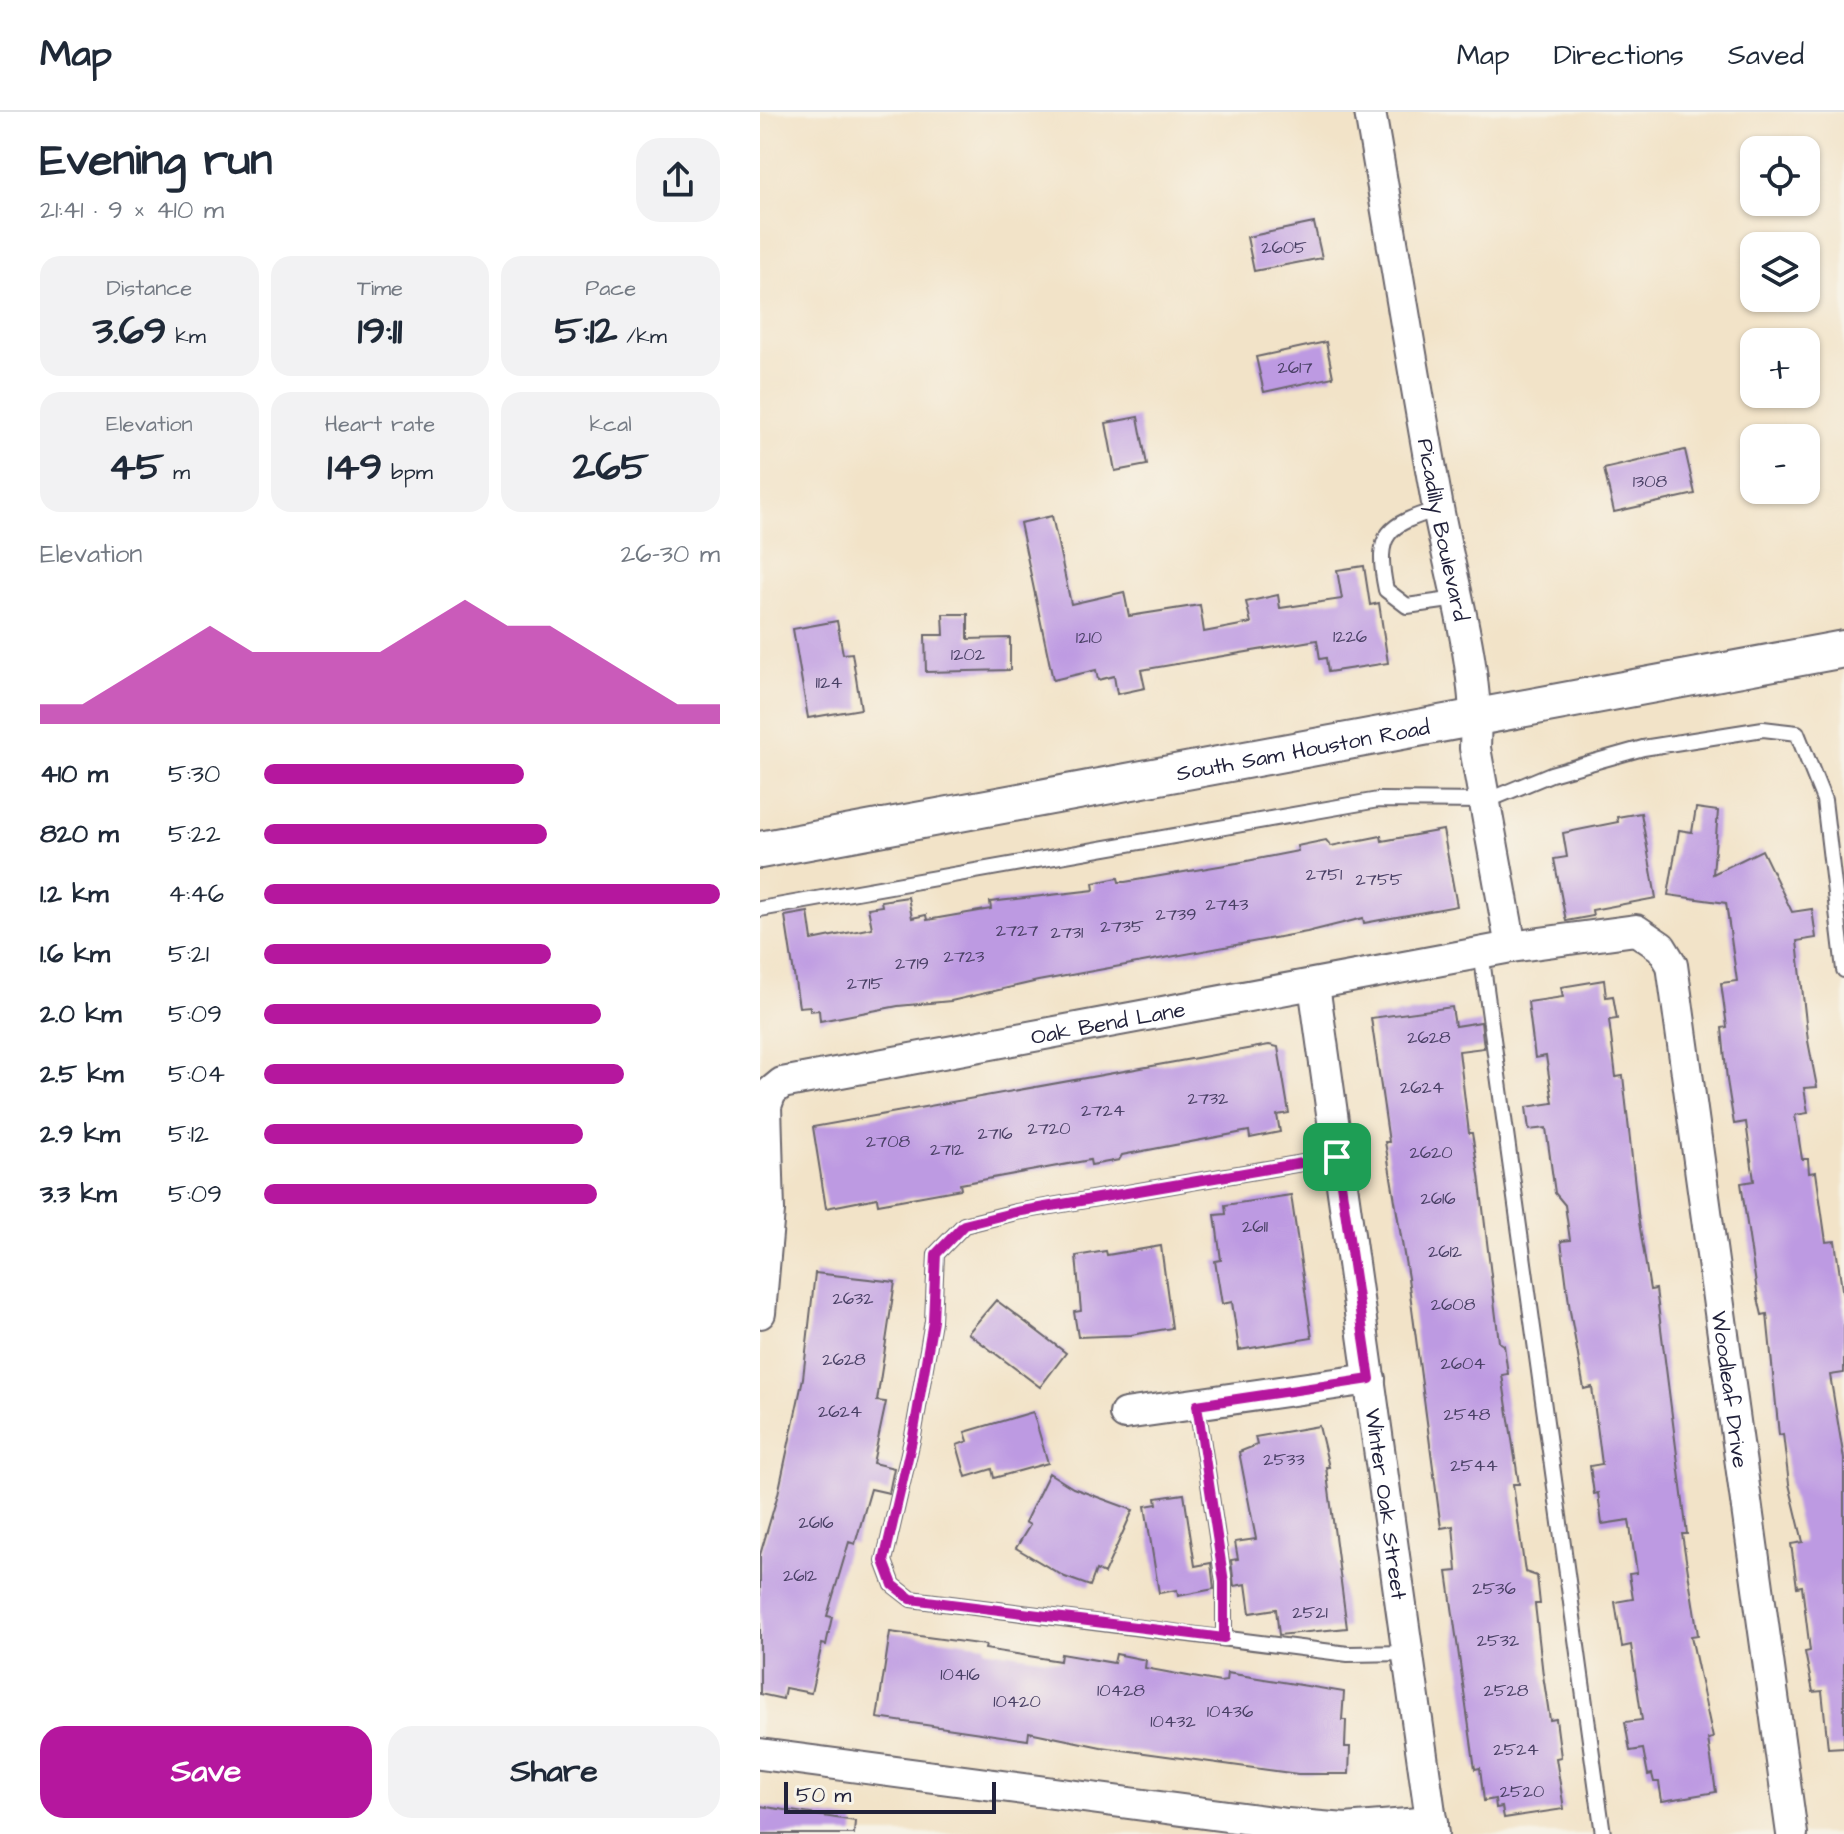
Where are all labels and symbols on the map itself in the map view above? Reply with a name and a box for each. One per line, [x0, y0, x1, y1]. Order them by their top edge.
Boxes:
house number: 2605 [1261, 235, 1307, 260]
house number: 2617 [1278, 355, 1312, 380]
street label: Picadilly Boulevard [1409, 436, 1476, 624]
house number: 1308 [1633, 469, 1668, 494]
house number: 1226 [1333, 624, 1367, 649]
house number: 1210 [1076, 625, 1102, 650]
house number: 1202 [951, 642, 986, 667]
house number: 1124 [815, 670, 843, 695]
street label: South Sam Houston Road [1174, 712, 1432, 790]
house number: 2751 [1306, 862, 1342, 887]
house number: 2755 [1356, 867, 1403, 892]
house number: 2743 [1206, 892, 1248, 917]
house number: 2739 [1156, 902, 1196, 927]
house number: 2735 [1100, 914, 1144, 939]
house number: 2727 [996, 918, 1038, 943]
house number: 2731 [1051, 920, 1083, 945]
house number: 2723 [944, 944, 984, 969]
house number: 2719 [895, 951, 929, 976]
house number: 2715 [847, 971, 883, 996]
street label: Oak Bend Lane [1028, 994, 1188, 1053]
house number: 2628 [1407, 1025, 1451, 1050]
house number: 2624 [1400, 1075, 1444, 1100]
house number: 2732 [1188, 1086, 1229, 1111]
house number: 2724 [1081, 1098, 1125, 1123]
house number: 2720 [1027, 1116, 1071, 1141]
house number: 2716 [978, 1121, 1012, 1146]
pin [1303, 1123, 1371, 1191]
house number: 2708 [866, 1129, 911, 1154]
house number: 2712 [930, 1137, 965, 1162]
house number: 2620 [1409, 1140, 1453, 1165]
house number: 2616 [1420, 1186, 1456, 1211]
house number: 2611 [1242, 1214, 1268, 1239]
house number: 2612 [1428, 1239, 1463, 1264]
house number: 2632 [832, 1286, 874, 1311]
house number: 2608 [1431, 1292, 1476, 1317]
street label: Woodleaf Drive [1703, 1309, 1755, 1470]
house number: 2628 [822, 1347, 866, 1372]
house number: 2604 [1440, 1351, 1486, 1376]
house number: 2624 [818, 1399, 862, 1424]
house number: 2548 [1444, 1402, 1491, 1427]
street label: Winter Oak Street [1357, 1406, 1414, 1602]
house number: 2533 [1263, 1447, 1305, 1472]
house number: 2544 [1450, 1453, 1498, 1478]
house number: 2616 [798, 1510, 834, 1535]
house number: 2612 [783, 1563, 818, 1588]
house number: 2536 [1472, 1576, 1516, 1601]
house number: 2521 [1292, 1600, 1328, 1625]
house number: 2532 [1477, 1628, 1520, 1653]
house number: 10416 [940, 1662, 980, 1687]
house number: 10428 [1097, 1678, 1145, 1703]
house number: 2528 [1483, 1678, 1529, 1703]
house number: 10420 [993, 1689, 1041, 1714]
house number: 10436 [1207, 1699, 1253, 1724]
house number: 10432 [1150, 1709, 1196, 1734]
house number: 2524 [1493, 1737, 1539, 1762]
scale bar [784, 1778, 996, 1814]
house number: 2520 [1500, 1779, 1544, 1804]

